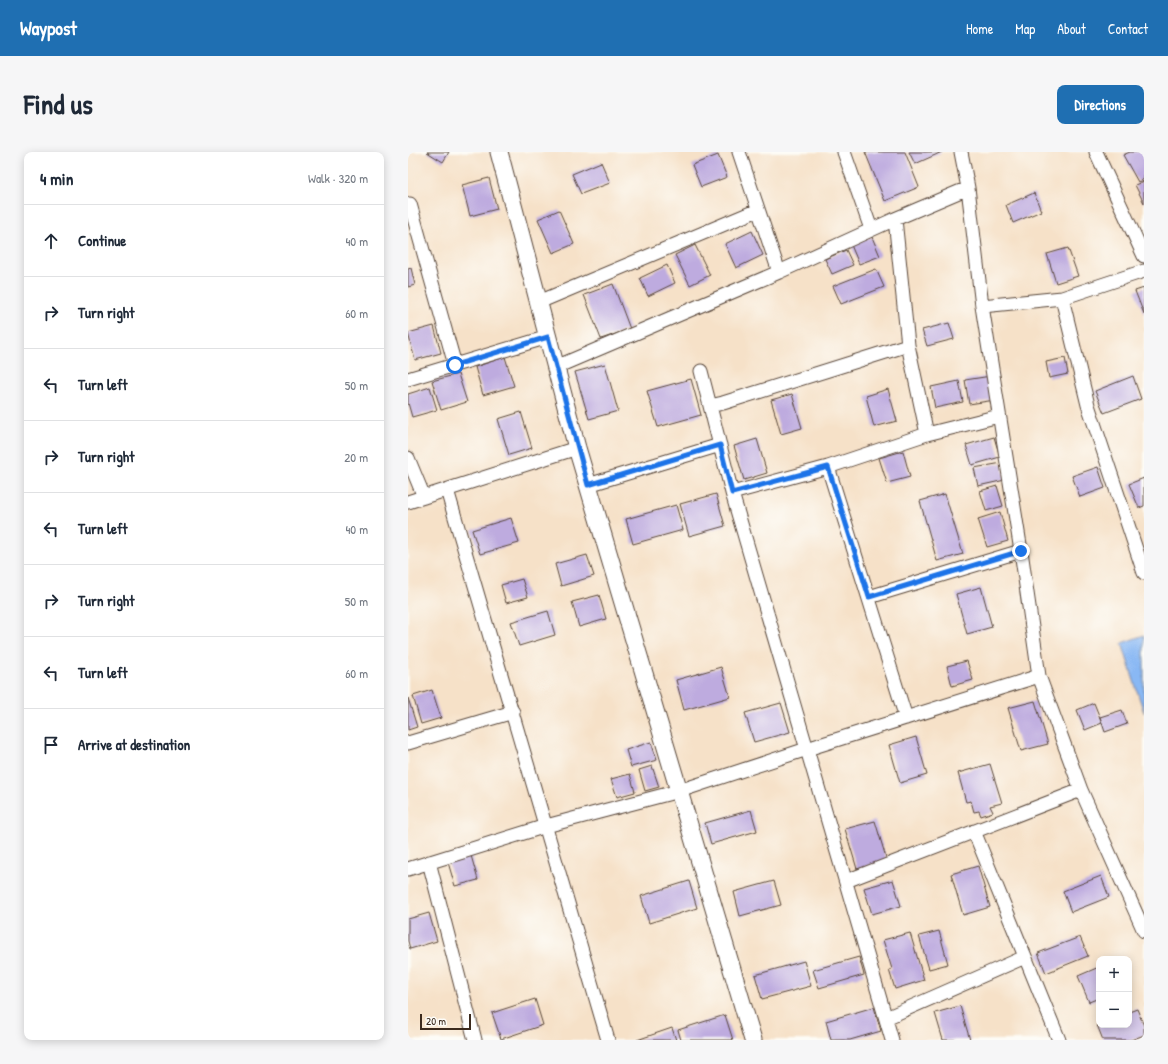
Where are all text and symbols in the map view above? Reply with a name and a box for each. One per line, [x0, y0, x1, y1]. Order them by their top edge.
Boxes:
text: Waypost [20, 15, 77, 41]
text: Home [966, 19, 993, 38]
text: Map [1015, 19, 1035, 38]
text: About [1057, 19, 1086, 38]
text: Contact [1108, 19, 1148, 38]
text: Find us [24, 85, 93, 123]
button: Directions [1057, 85, 1144, 124]
text: 4 min [40, 167, 73, 190]
text: Walk · 320 m [308, 169, 368, 187]
icon: ahead [40, 230, 62, 252]
text: Continue [78, 230, 126, 251]
text: 40 m [345, 232, 368, 250]
icon: right [40, 302, 62, 324]
text: Turn right [78, 302, 134, 323]
text: 60 m [345, 304, 368, 322]
route start [446, 356, 464, 374]
icon: left [40, 374, 62, 396]
text: Turn left [78, 374, 128, 395]
text: 50 m [345, 376, 368, 394]
icon: right [40, 446, 62, 468]
text: Turn right [78, 446, 134, 467]
text: 20 m [344, 448, 368, 466]
icon: left [40, 518, 62, 540]
text: Turn left [78, 518, 128, 539]
text: 40 m [345, 520, 368, 538]
route end [1012, 542, 1030, 560]
icon: right [40, 590, 62, 612]
text: Turn right [78, 590, 134, 611]
text: 50 m [345, 592, 368, 610]
icon: left [40, 662, 62, 684]
text: Turn left [78, 662, 128, 683]
text: 60 m [345, 664, 368, 682]
icon: arrive [40, 734, 62, 756]
text: Arrive at destination [78, 734, 190, 755]
map controls [1096, 956, 1132, 1028]
button: + [1096, 956, 1132, 992]
button: − [1096, 992, 1132, 1028]
scale bar [420, 1012, 471, 1031]
text: 20 m [426, 1014, 446, 1028]

